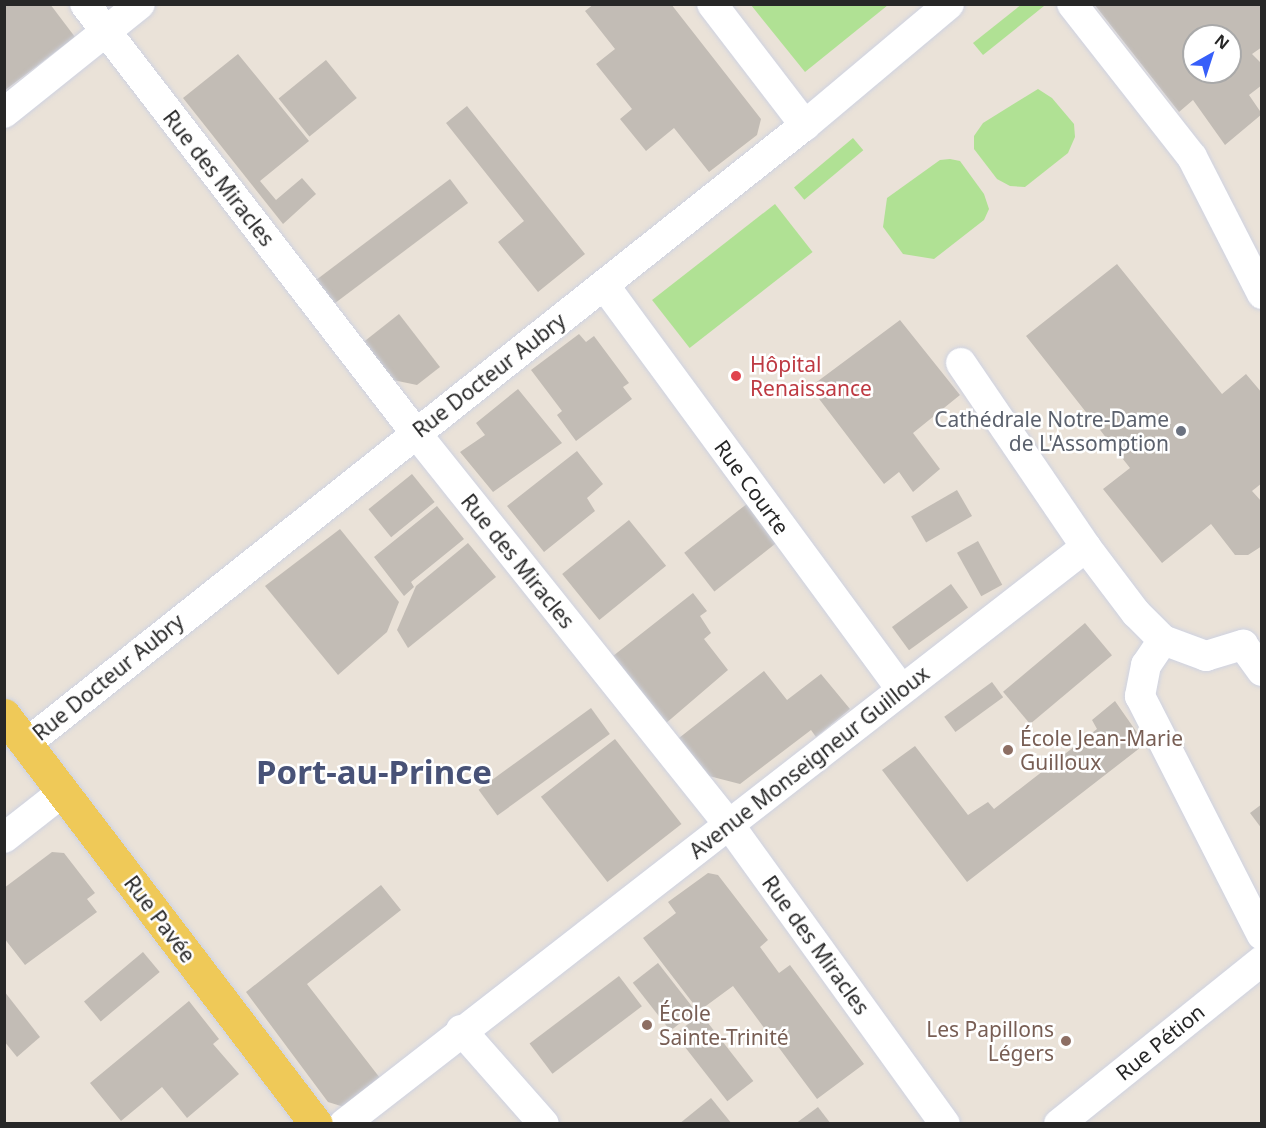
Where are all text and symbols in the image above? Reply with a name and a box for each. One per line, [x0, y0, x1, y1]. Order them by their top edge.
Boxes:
north arrow [1182, 24, 1242, 84]
text: N [1210, 29, 1234, 54]
street label: Rue des Miracles [158, 105, 280, 251]
street label: Rue Docteur Aubry [408, 308, 570, 442]
place label: Hôpital Renaissance [750, 351, 872, 401]
marker: Hôpital Renaissance [727, 367, 745, 385]
place label: Cathédrale Notre-Dame de L'Assomption [934, 406, 1169, 456]
marker: Cathédrale Notre-Dame de L'Assomption [1174, 424, 1188, 438]
street label: Rue Courte [709, 435, 795, 539]
street label: Rue des Miracles [456, 489, 580, 633]
street label: Rue Docteur Aubry [28, 608, 188, 746]
street label: Avenue Monseigneur Guilloux [684, 661, 934, 863]
place label: École Jean-Marie Guilloux [1020, 725, 1183, 775]
marker: École Jean-Marie Guilloux [1001, 743, 1015, 757]
district label: Port-au-Prince [256, 752, 492, 792]
street label: Rue Pavée [119, 871, 201, 967]
street label: Rue des Miracles [757, 871, 875, 1019]
street label: Rue Pétion [1111, 999, 1209, 1085]
place label: École Sainte-Trinité [659, 1000, 789, 1050]
place label: Les Papillons Légers [926, 1016, 1054, 1066]
marker: École Sainte-Trinité [640, 1018, 654, 1032]
marker: Les Papillons Légers [1059, 1034, 1073, 1048]

